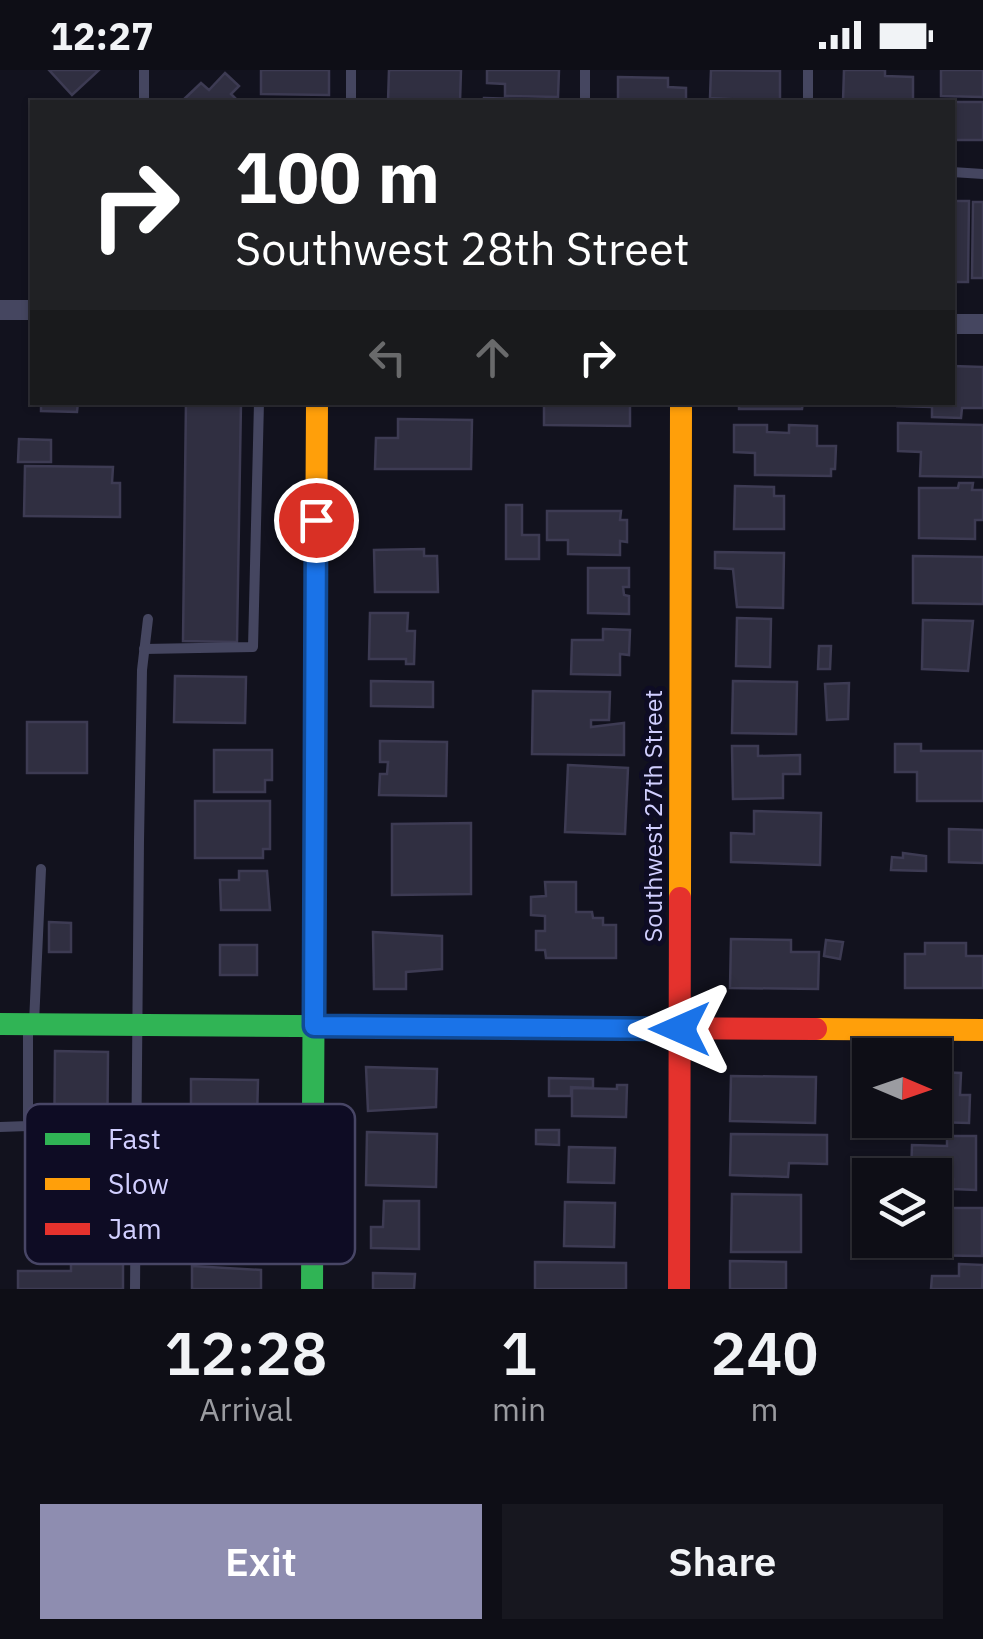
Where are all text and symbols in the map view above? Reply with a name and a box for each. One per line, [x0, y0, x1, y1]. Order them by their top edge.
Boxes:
text: 12:27 [50, 11, 154, 60]
text: 100 m [235, 131, 440, 222]
icon: right [70, 140, 200, 270]
text: Southwest 28th Street [235, 219, 690, 277]
icon: left [360, 330, 415, 385]
icon: ahead [465, 330, 520, 385]
icon: right [570, 330, 625, 385]
pin [274, 478, 359, 563]
icon: arrive [289, 493, 344, 548]
street label: Southwest 27th Street [636, 690, 669, 942]
position arrow [628, 977, 732, 1081]
north arrow [852, 1038, 952, 1138]
map controls [852, 1038, 952, 1258]
legend [25, 1104, 355, 1264]
text: Fast [108, 1120, 161, 1157]
button: layers [852, 1158, 952, 1258]
text: Slow [108, 1165, 169, 1202]
text: Jam [108, 1210, 162, 1247]
text: 12:28 [164, 1313, 328, 1392]
text: 1 [501, 1313, 537, 1392]
text: 240 [711, 1313, 819, 1392]
text: Arrival [199, 1388, 293, 1430]
text: min [492, 1388, 546, 1430]
text: m [751, 1388, 779, 1430]
button: Exit [40, 1504, 482, 1619]
button: Share [502, 1504, 943, 1619]

